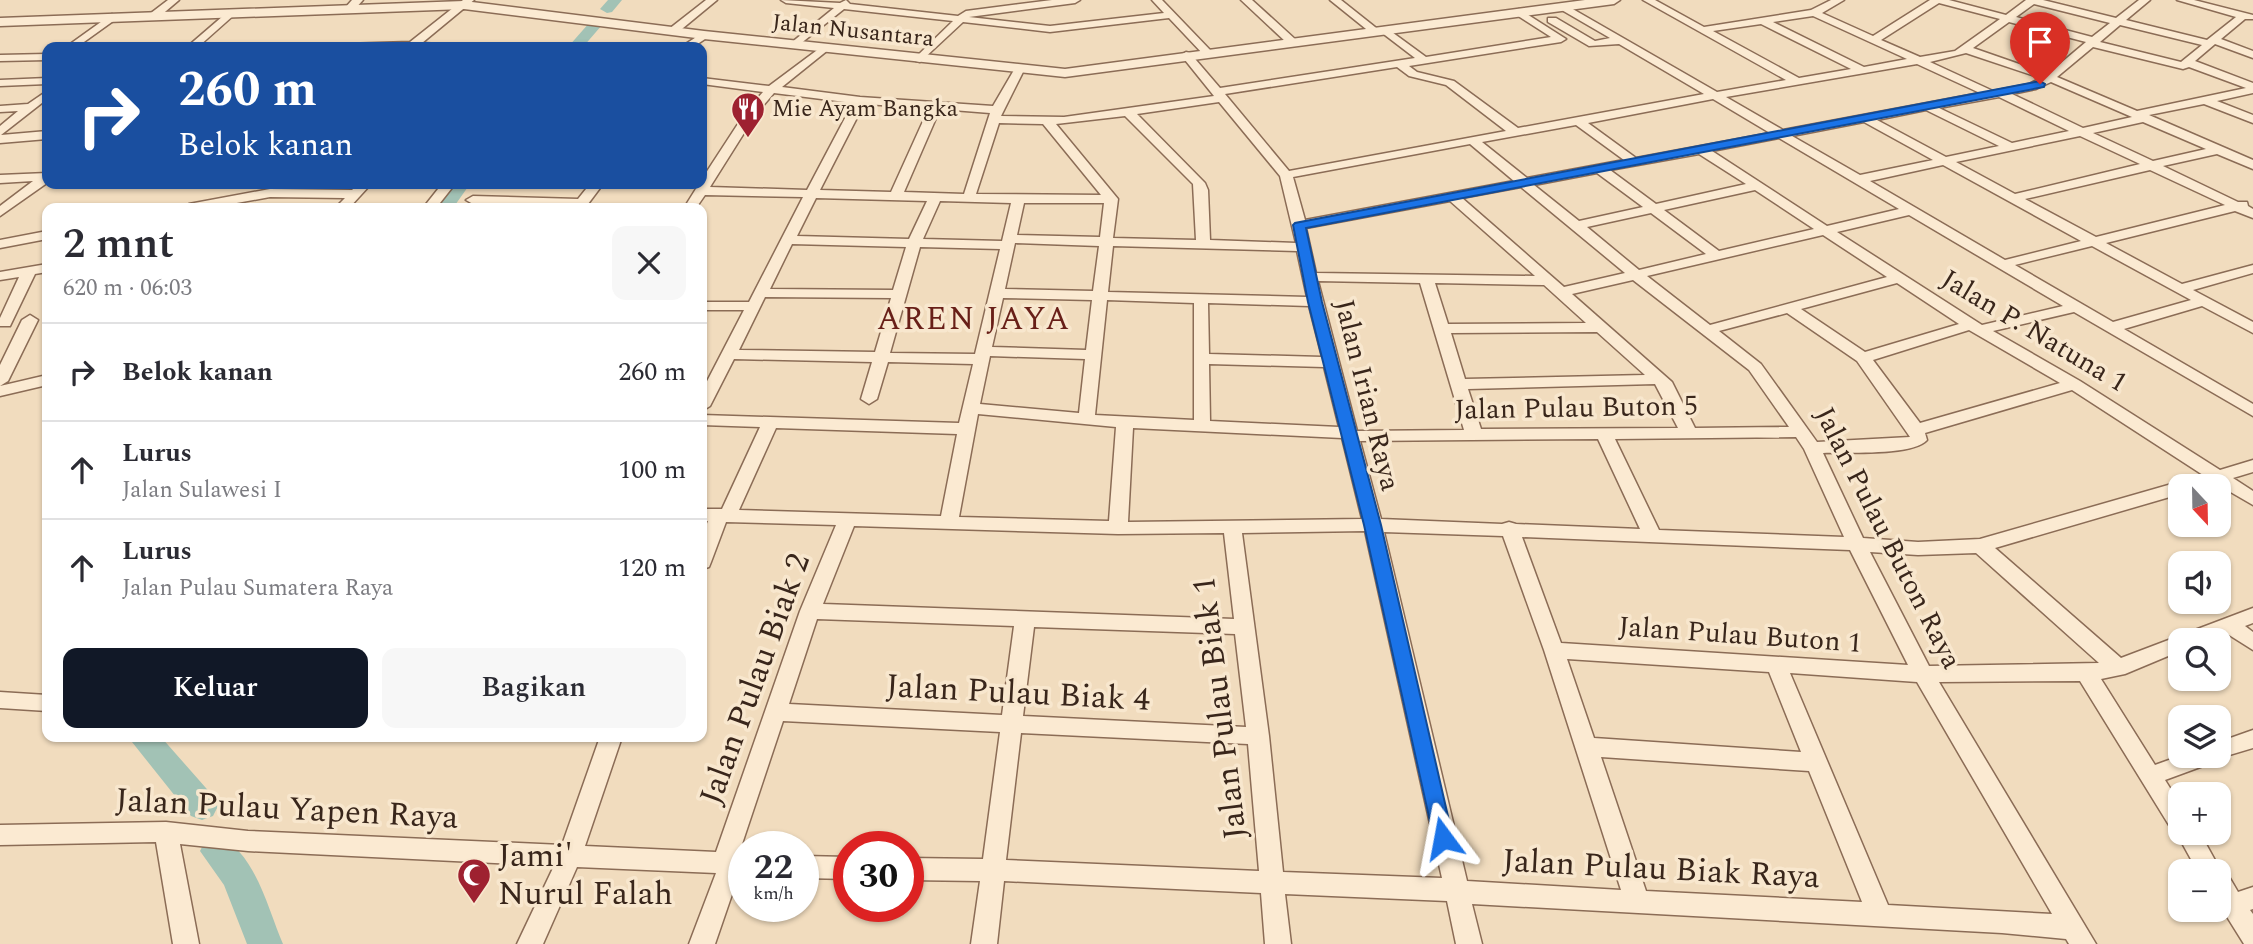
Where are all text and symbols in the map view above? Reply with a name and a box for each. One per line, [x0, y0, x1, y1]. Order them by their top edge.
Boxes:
street label: Jalan Nusantara [770, 5, 936, 57]
pin [2010, 12.0, 2070, 84]
icon: arrive [2021, 23, 2059, 61]
text: 260 m [178, 53, 317, 128]
icon: right [63, 70, 154, 161]
restaurant icon: Mie Ayam Bangka [729, 90, 767, 139]
place label: Mie Ayam Bangka [772, 92, 958, 127]
text: Belok kanan [178, 121, 353, 170]
text: 2 mnt [63, 213, 174, 276]
button: close [612, 226, 686, 300]
street label: Jalan P. Natuna 1 [1933, 258, 2135, 404]
text: 620 m · 06:03 [63, 271, 192, 306]
district label: AREN JAYA [877, 295, 1071, 344]
street label: Jalan Irian Raya [1322, 295, 1412, 496]
text: Belok kanan [122, 352, 273, 392]
text: 260 m [618, 352, 686, 392]
icon: right [63, 353, 101, 391]
street label: Jalan Pulau Buton 5 [1454, 384, 1698, 432]
street label: Jalan Pulau Buton Raya [1803, 399, 1973, 677]
text: Lurus [122, 433, 192, 473]
text: 100 m [618, 450, 686, 490]
icon: ahead [63, 451, 101, 489]
text: Jalan Sulawesi I [122, 473, 282, 508]
north arrow [2168, 474, 2231, 537]
map controls [2168, 474, 2231, 922]
text: Lurus [122, 531, 192, 571]
street label: Jalan Pulau Biak 2 [686, 546, 824, 812]
text: 120 m [618, 548, 686, 588]
icon: ahead [63, 549, 101, 587]
button: sound [2168, 551, 2231, 614]
text: Jalan Pulau Sumatera Raya [122, 571, 393, 606]
street label: Jalan Pulau Biak 1 [1179, 574, 1261, 842]
street label: Jalan Pulau Buton 1 [1617, 605, 1863, 665]
button: search [2168, 628, 2231, 691]
button: Keluar [63, 648, 368, 728]
button: Bagikan [382, 648, 686, 728]
street label: Jalan Pulau Biak 4 [885, 661, 1152, 725]
button: layers [2168, 705, 2231, 768]
street label: Jalan Pulau Yapen Raya [114, 775, 460, 843]
button: + [2168, 782, 2231, 845]
position arrow [1406, 801, 1480, 875]
place label: Jami' Nurul Falah [498, 831, 673, 919]
speed limit sign: 30 [833, 831, 924, 922]
street label: Jalan Pulau Biak Raya [1501, 836, 1821, 902]
text: 22 [754, 841, 793, 894]
mosque icon: Jami' Nurul Falah [455, 856, 493, 905]
button: − [2168, 859, 2231, 922]
text: km/h [753, 880, 794, 907]

